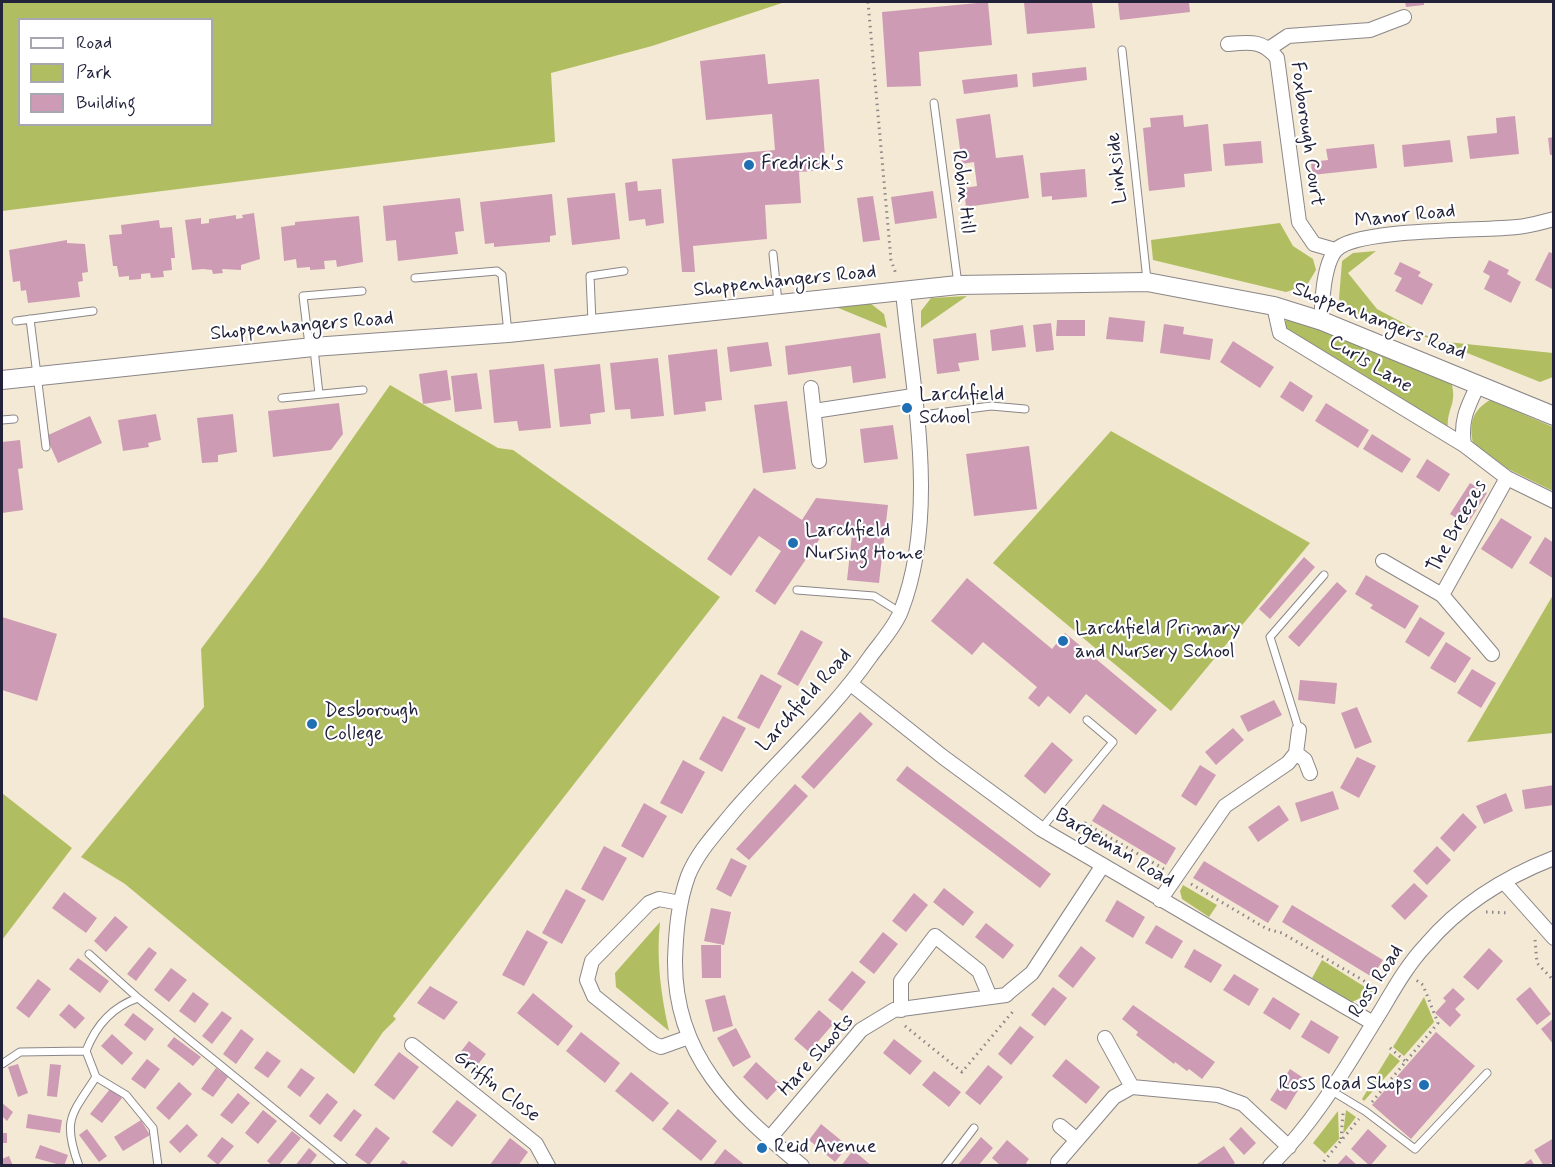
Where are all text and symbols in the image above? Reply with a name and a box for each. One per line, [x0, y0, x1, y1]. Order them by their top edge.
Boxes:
legend [18, 18, 213, 126]
text: Road [76, 31, 112, 55]
street label: Foxborough Court [1284, 60, 1328, 208]
text: Park [76, 61, 112, 85]
text: Building [76, 91, 136, 115]
street label: Linkside [1102, 131, 1134, 205]
street label: Robin Hill [945, 149, 979, 235]
place label: Fredrick's [761, 153, 844, 177]
marker: Fredrick's [742, 158, 756, 172]
street label: Manor Road [1353, 200, 1457, 234]
street label: Shoppenhangers Road [692, 260, 878, 304]
street label: Shoppenhangers Road [1289, 278, 1469, 366]
street label: Shoppenhangers Road [209, 307, 395, 347]
street label: Curls Lane [1324, 331, 1416, 399]
place label: Larchfield School [919, 384, 1004, 431]
marker: Larchfield School [900, 401, 914, 415]
street label: The Breezes [1423, 476, 1493, 578]
place label: Larchfield Nursing Home [805, 520, 923, 567]
marker: Larchfield Nursing Home [786, 536, 800, 550]
place label: Larchfield Primary and Nursery School [1075, 618, 1240, 665]
marker: Larchfield Primary and Nursery School [1056, 634, 1070, 648]
street label: Larchfield Road [752, 644, 858, 758]
place label: Desborough College [324, 700, 419, 747]
marker: Desborough College [305, 717, 319, 731]
street label: Bargeman Road [1050, 804, 1178, 894]
street label: Ross Road [1344, 941, 1410, 1023]
street label: Hare Shoots [774, 1010, 860, 1102]
street label: Griffin Close [448, 1046, 544, 1128]
place label: Ross Road Shops [1279, 1073, 1412, 1097]
marker: Ross Road Shops [1417, 1078, 1431, 1092]
place label: Reid Avenue [774, 1136, 877, 1160]
marker: Reid Avenue [755, 1141, 769, 1155]

